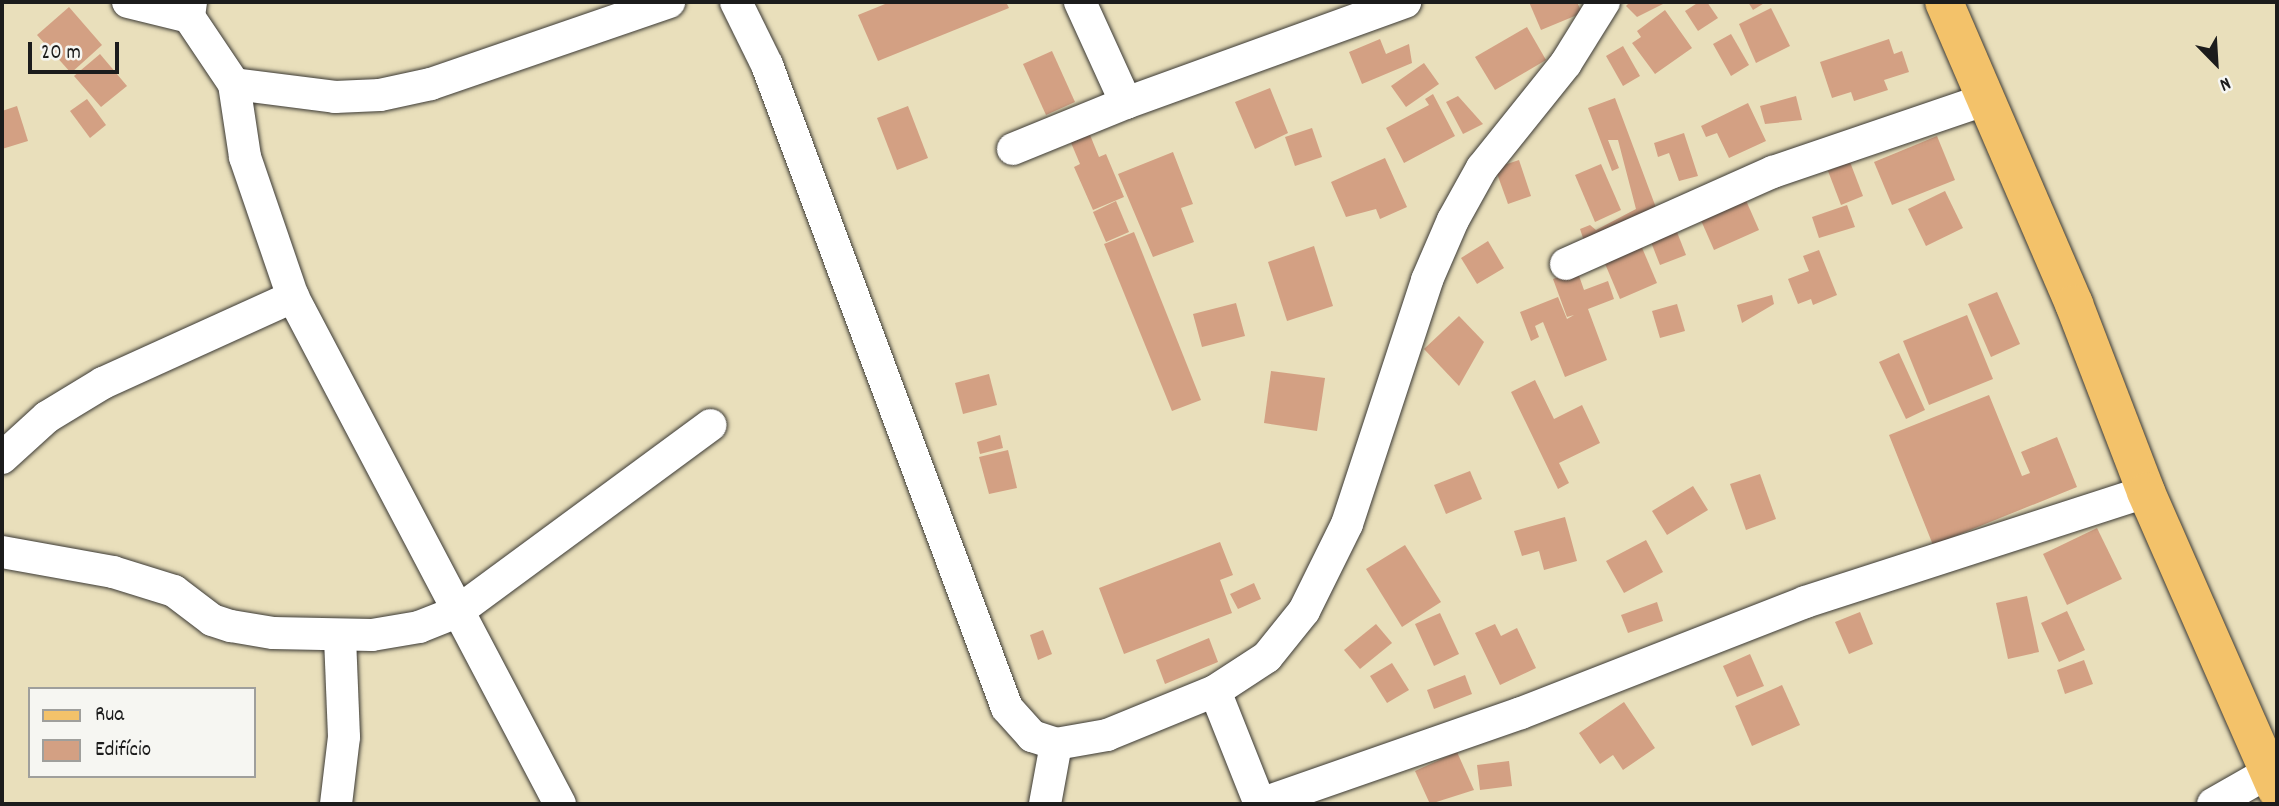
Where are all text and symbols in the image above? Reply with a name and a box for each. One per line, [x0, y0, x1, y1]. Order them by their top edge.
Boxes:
scale bar [32, 28, 122, 72]
north arrow [2181, 28, 2251, 98]
text: 20 m [41, 39, 81, 69]
text: N [2215, 68, 2235, 97]
legend [28, 687, 256, 778]
text: Rua [95, 701, 124, 731]
text: Edifício [95, 736, 151, 766]

